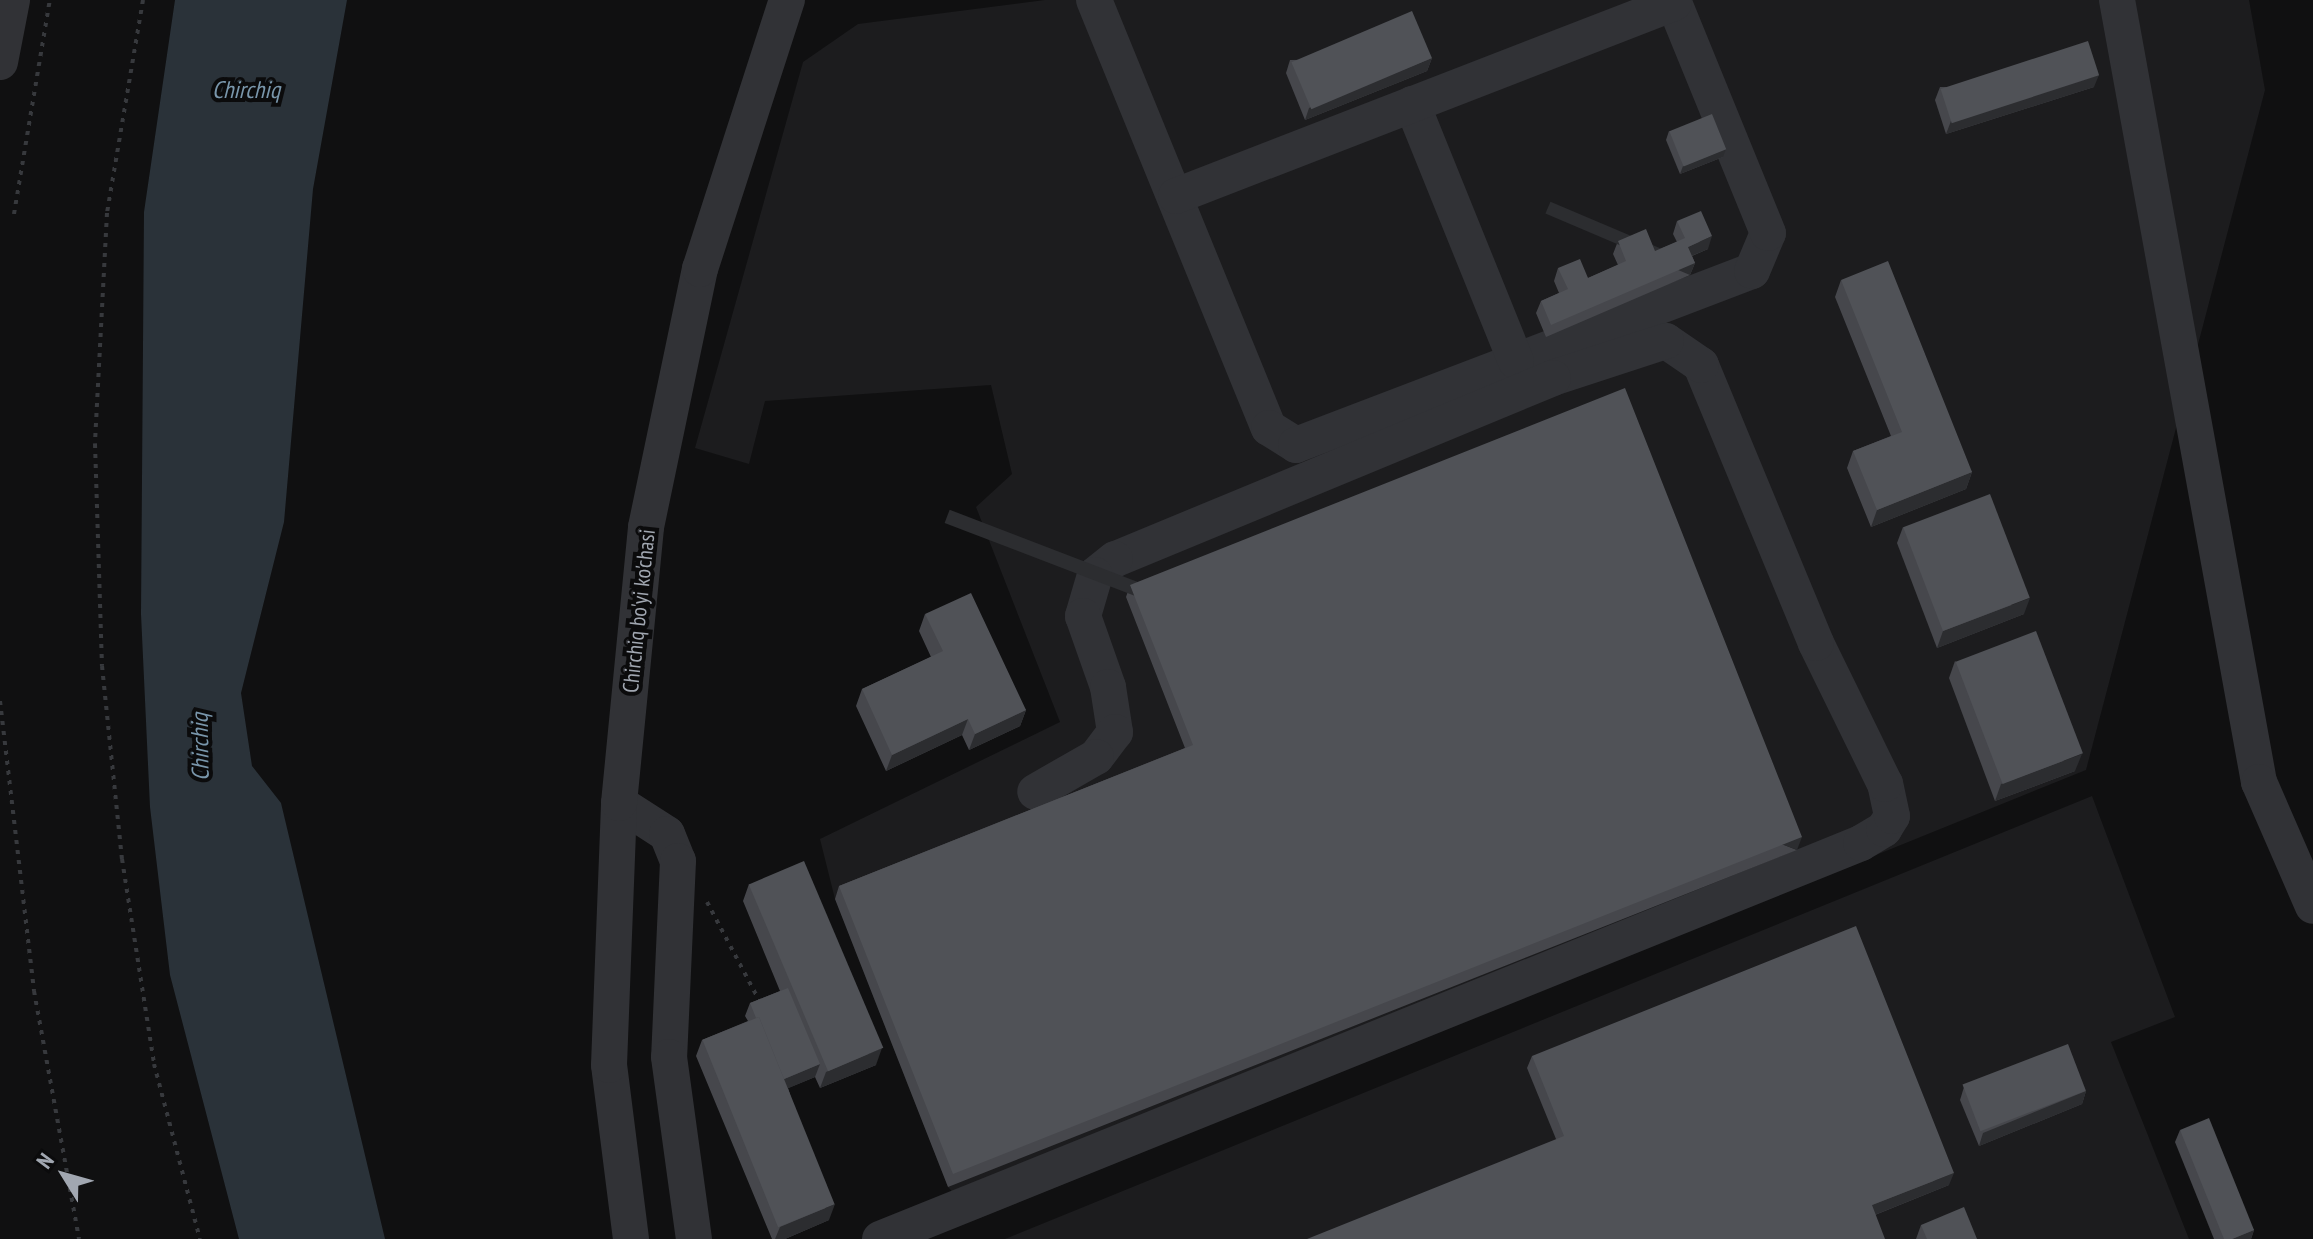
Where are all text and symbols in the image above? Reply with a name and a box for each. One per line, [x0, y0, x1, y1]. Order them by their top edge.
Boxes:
water label: Chirchiq [212, 76, 280, 104]
street label: Chirchiq bo'yi ko'chasi [617, 528, 661, 694]
water label: Chirchiq [185, 713, 215, 781]
north arrow [24, 1135, 104, 1215]
text: N [30, 1147, 60, 1174]

